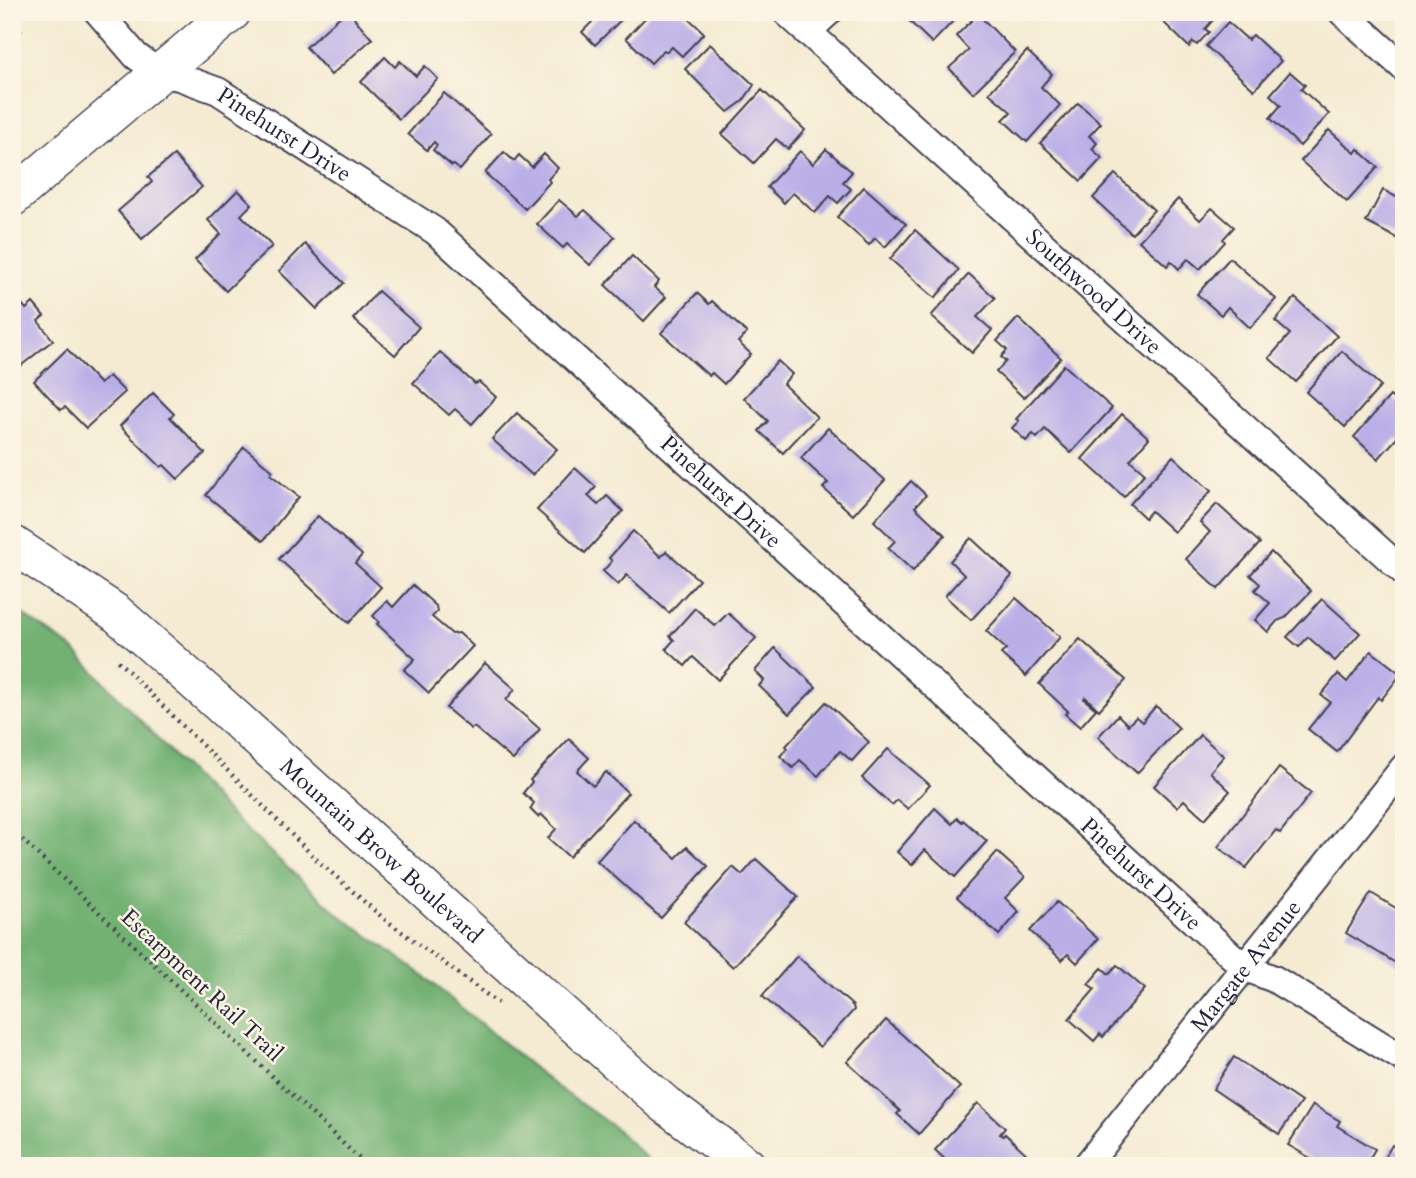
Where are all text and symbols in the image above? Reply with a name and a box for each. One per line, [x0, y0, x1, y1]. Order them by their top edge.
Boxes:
street label: Pinehurst Drive [212, 79, 358, 189]
street label: Southwood Drive [1019, 221, 1169, 361]
street label: Pinehurst Drive [654, 428, 789, 555]
street label: Mountain Brow Boulevard [274, 751, 490, 951]
street label: Pinehurst Drive [1074, 810, 1209, 937]
street label: Margate Avenue [1183, 893, 1308, 1039]
street label: Escarpment Rail Trail [114, 902, 290, 1068]

